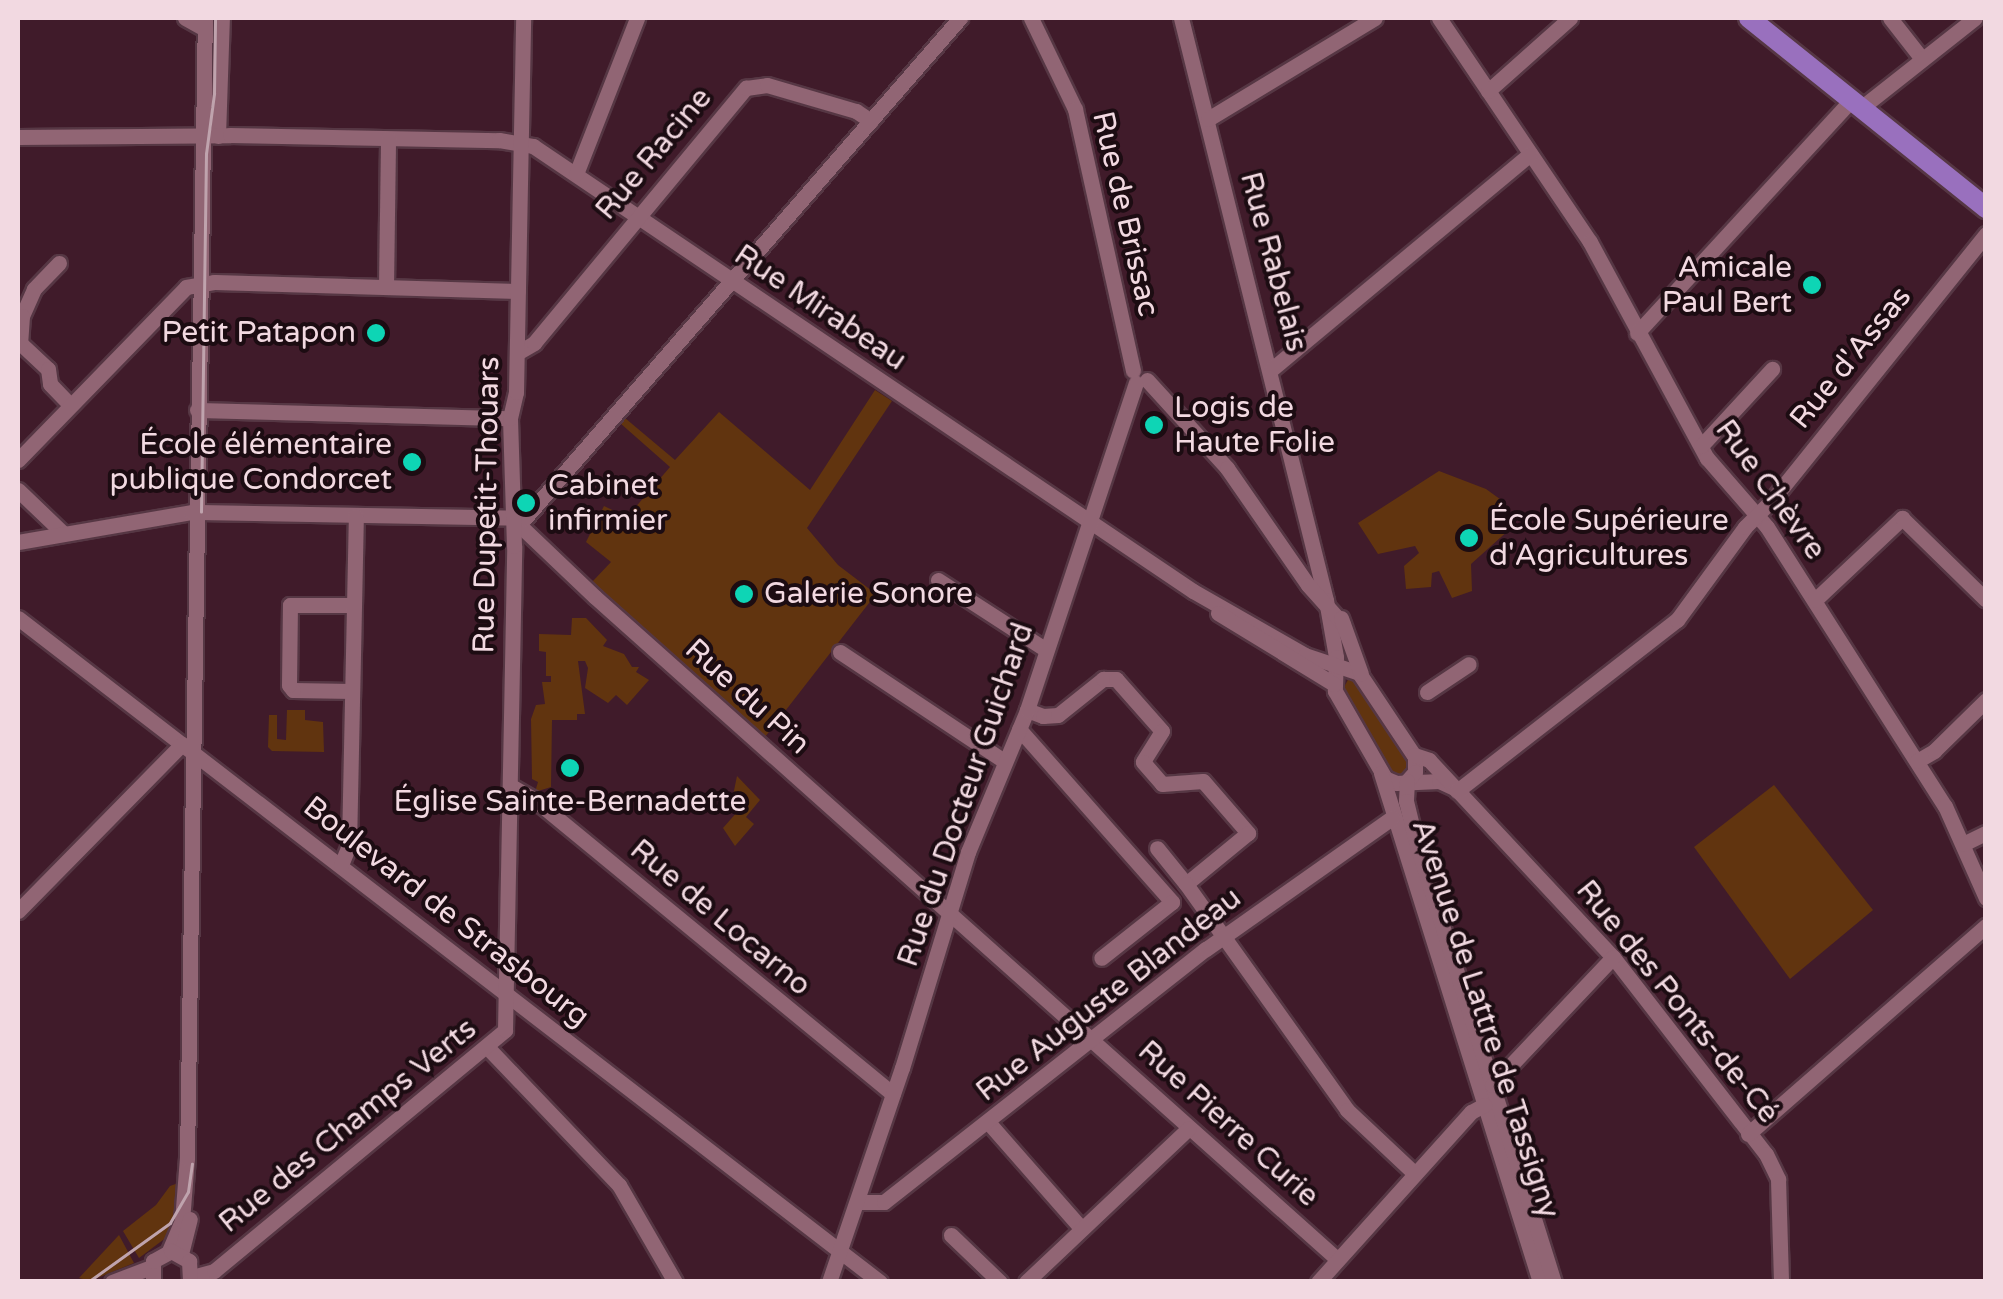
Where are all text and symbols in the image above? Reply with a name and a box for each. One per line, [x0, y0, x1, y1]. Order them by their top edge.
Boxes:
street label: Rue Racine [588, 81, 720, 227]
street label: Rue de Brissac [1084, 108, 1166, 320]
street label: Rue Rabelais [1232, 168, 1314, 356]
street label: Rue Mirabeau [727, 237, 913, 379]
place label: Amicale Paul Bert [1662, 250, 1792, 320]
marker: Amicale Paul Bert [1801, 274, 1823, 296]
street label: Rue d'Assas [1783, 280, 1919, 436]
place label: Petit Patapon [161, 315, 356, 351]
marker: Petit Patapon [365, 322, 387, 344]
street label: Rue Dupetit-Thouars [466, 356, 508, 654]
place label: Logis de Haute Folie [1174, 390, 1335, 460]
street label: Rue Chèvre [1707, 413, 1833, 567]
marker: Logis de Haute Folie [1143, 414, 1165, 436]
place label: École élémentaire publique Condorcet [110, 427, 392, 498]
marker: École élémentaire publique Condorcet [401, 451, 423, 473]
place label: Cabinet infirmier [548, 468, 667, 538]
marker: Cabinet infirmier [513, 490, 539, 516]
place label: École Supérieure d'Agricultures [1489, 503, 1729, 574]
marker: École Supérieure d'Agricultures [1458, 527, 1480, 549]
place label: Galerie Sonore [764, 576, 973, 612]
marker: Galerie Sonore [733, 583, 755, 605]
street label: Rue du Docteur Guichard [890, 619, 1042, 971]
street label: Rue du Pin [677, 632, 817, 762]
marker: Église Sainte-Bernadette [559, 757, 581, 779]
place label: Église Sainte-Bernadette [394, 784, 746, 820]
street label: Boulevard de Strasbourg [296, 789, 596, 1035]
street label: Avenue de Lattre de Tassigny [1403, 815, 1567, 1223]
street label: Rue de Locarno [622, 832, 818, 1004]
street label: Rue des Ponts-de-Cé [1568, 873, 1786, 1131]
street label: Rue Auguste Blandeau [969, 880, 1249, 1110]
street label: Rue des Champs Verts [212, 1011, 484, 1241]
street label: Rue Pierre Curie [1130, 1033, 1326, 1215]

